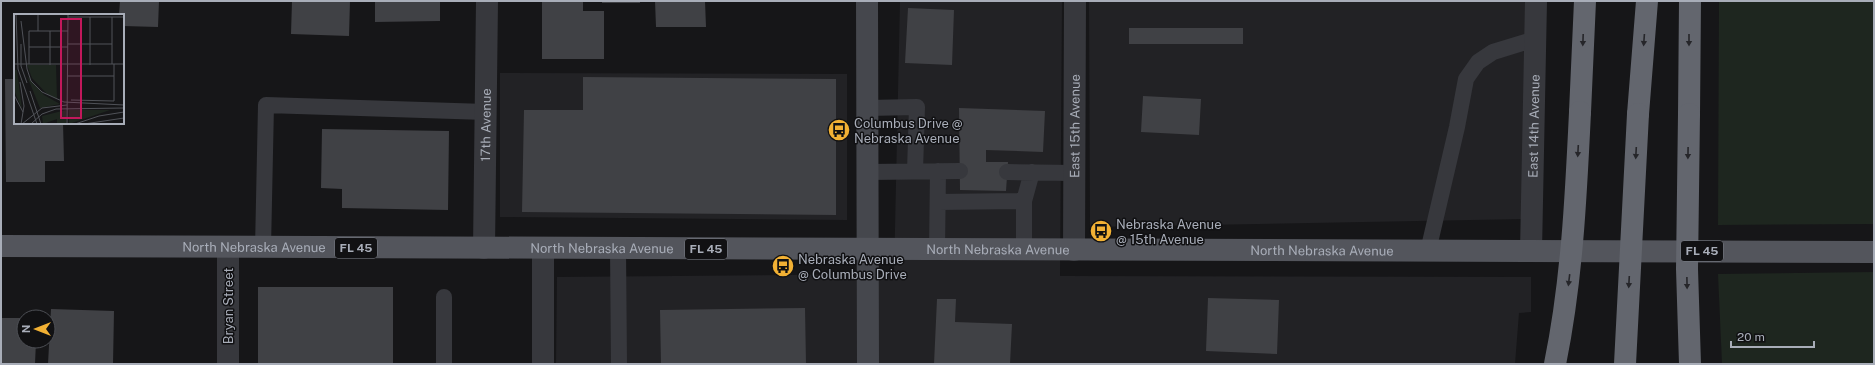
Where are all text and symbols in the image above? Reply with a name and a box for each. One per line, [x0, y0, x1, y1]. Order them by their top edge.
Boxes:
inset map [14, 14, 124, 124]
one-way arrow [1580, 34, 1587, 46]
one-way arrow [1640, 34, 1647, 46]
one-way arrow [1686, 34, 1693, 46]
street label: East 15th Avenue [1067, 74, 1083, 178]
street label: East 14th Avenue [1525, 74, 1543, 178]
street label: 17th Avenue [478, 88, 494, 162]
place label: Columbus Drive @ Nebraska Avenue [854, 116, 963, 146]
bus stop icon: Columbus Drive @ Nebraska Avenue [826, 117, 852, 143]
one-way arrow [1575, 144, 1582, 157]
one-way arrow [1633, 147, 1639, 160]
one-way arrow [1685, 147, 1692, 159]
place label: Nebraska Avenue @ 15th Avenue [1116, 217, 1222, 247]
bus stop icon: Nebraska Avenue @ 15th Avenue [1088, 218, 1114, 244]
road number: FL 45 [335, 238, 377, 258]
road number: FL 45 [685, 239, 727, 259]
street label: North Nebraska Avenue [182, 240, 326, 255]
street label: North Nebraska Avenue [530, 241, 674, 256]
road number: FL 45 [1681, 241, 1723, 261]
street label: North Nebraska Avenue [926, 242, 1070, 257]
street label: North Nebraska Avenue [1250, 243, 1394, 258]
place label: Nebraska Avenue @ Columbus Drive [798, 252, 907, 282]
bus stop icon: Nebraska Avenue @ Columbus Drive [770, 253, 796, 279]
street label: Bryan Street [221, 268, 236, 344]
one-way arrow [1566, 274, 1572, 286]
one-way arrow [1626, 276, 1633, 288]
one-way arrow [1684, 277, 1690, 290]
north arrow [16, 309, 56, 349]
scale bar [1731, 323, 1814, 349]
text: N [20, 325, 32, 333]
text: 20 m [1737, 330, 1765, 344]

